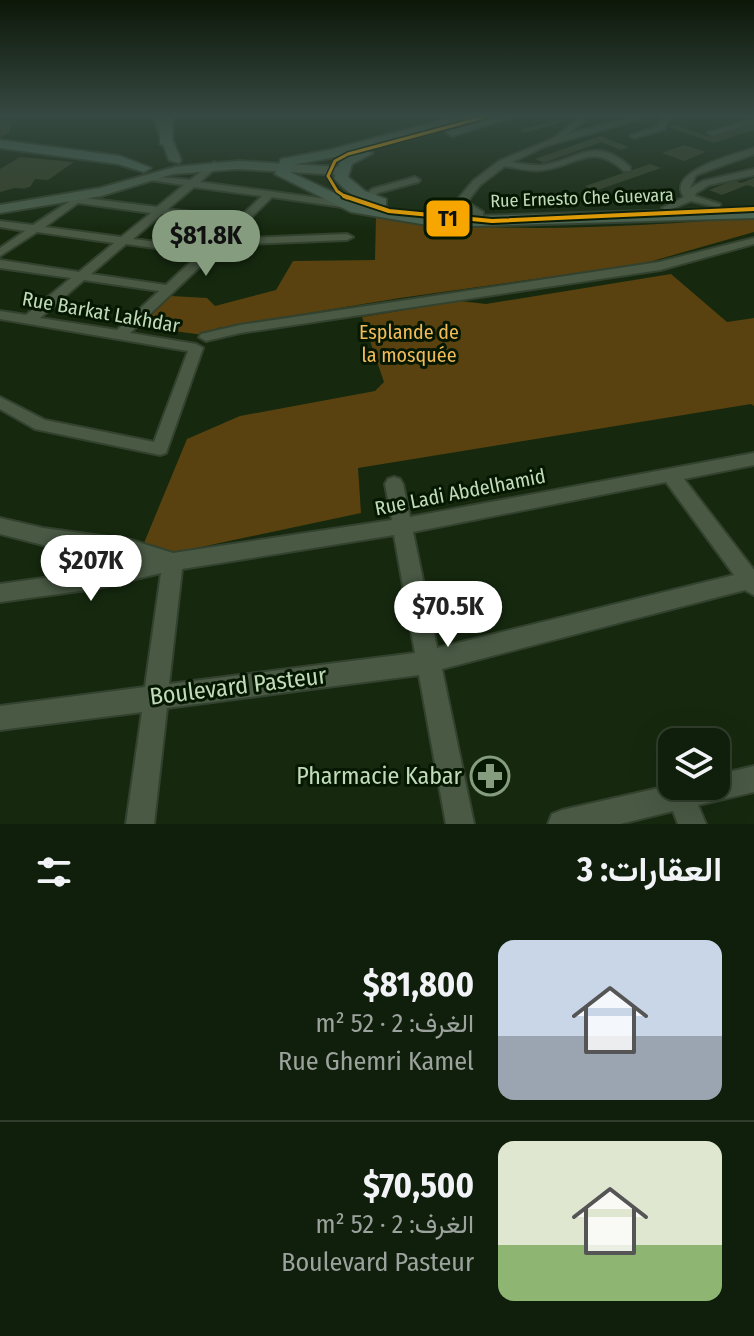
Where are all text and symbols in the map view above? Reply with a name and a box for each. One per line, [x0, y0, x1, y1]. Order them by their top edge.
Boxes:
street label: Rue Ernesto Che Guevara [490, 184, 674, 212]
line badge: T1 [425, 199, 471, 238]
text: T1 [438, 205, 458, 232]
pin: $81.8K [141, 210, 271, 278]
text: $81.8K [170, 220, 242, 251]
street label: Rue Barkat Lakhdar [20, 286, 182, 338]
park label: Esplande de la mosquée [359, 320, 459, 367]
street label: Rue Ladi Abdelhamid [373, 464, 547, 520]
pin: $207K [35, 535, 147, 603]
text: $207K [59, 545, 123, 576]
pin: $70.5K [383, 581, 513, 649]
text: $70.5K [412, 591, 484, 622]
street label: Boulevard Pasteur [148, 661, 329, 711]
map controls [658, 728, 730, 800]
button: layers [658, 728, 730, 800]
pharmacy icon: Pharmacie Kabar [469, 755, 511, 797]
place label: Pharmacie Kabar [296, 762, 463, 790]
text: العقارات: 3 [577, 849, 722, 890]
icon: filters [32, 850, 76, 894]
text: $81,800 [363, 964, 474, 1005]
icon: home [562, 972, 658, 1068]
text: الغرف: 2 · 52 m² [315, 1008, 474, 1039]
text: Rue Ghemri Kamel [278, 1046, 474, 1077]
text: $70,500 [363, 1165, 474, 1206]
icon: home [562, 1173, 658, 1269]
text: الغرف: 2 · 52 m² [315, 1209, 474, 1240]
text: Boulevard Pasteur [281, 1247, 474, 1278]

